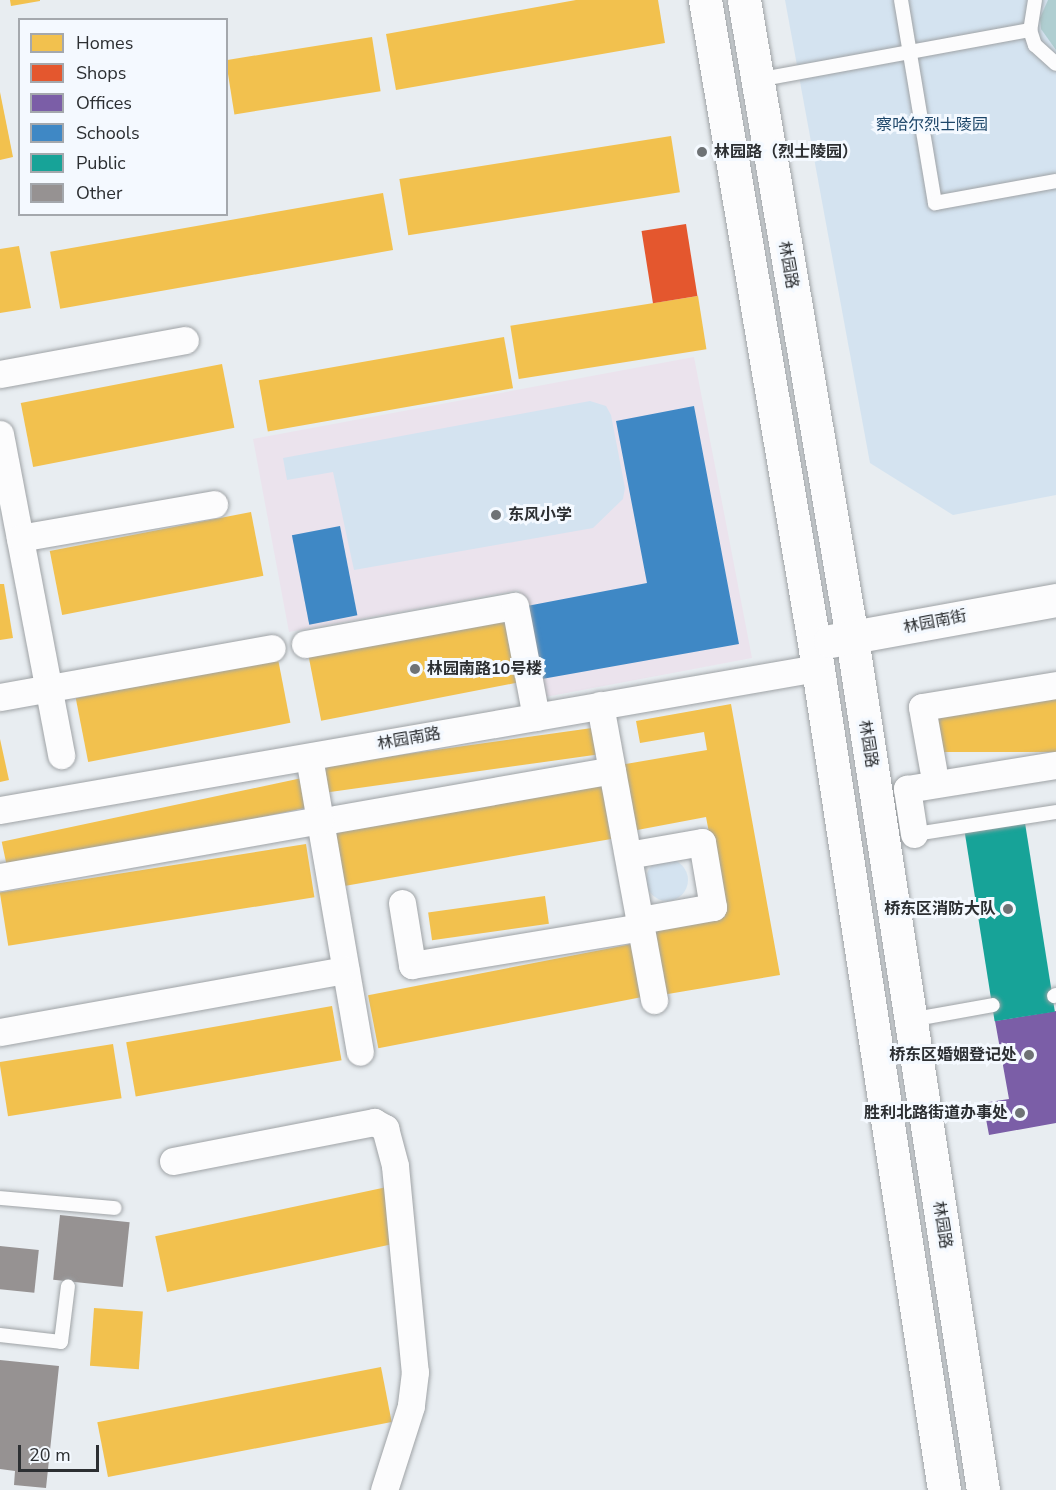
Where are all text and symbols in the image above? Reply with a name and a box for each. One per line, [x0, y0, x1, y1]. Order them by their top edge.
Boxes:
legend [18, 18, 228, 216]
text: Homes [76, 31, 133, 55]
text: Shops [76, 61, 126, 85]
text: Offices [76, 91, 132, 115]
park label: 察哈尔烈士陵园 [876, 115, 988, 135]
text: Schools [76, 121, 140, 145]
place label: 林园路（烈士陵园） [714, 142, 858, 162]
marker: 林园路（烈士陵园） [695, 145, 709, 159]
text: Public [76, 151, 126, 175]
text: Other [76, 181, 122, 205]
street label: 林园路 [774, 240, 802, 290]
place label: 东风小学 [508, 505, 572, 525]
marker: 东风小学 [489, 508, 503, 522]
street label: 林园南街 [902, 606, 968, 638]
place label: 林园南路10号楼 [427, 659, 542, 679]
marker: 林园南路10号楼 [408, 662, 422, 676]
street label: 林园路 [855, 719, 881, 769]
street label: 林园南路 [376, 724, 442, 754]
place label: 桥东区消防大队 [884, 899, 996, 919]
marker: 桥东区消防大队 [1001, 902, 1015, 916]
place label: 桥东区婚姻登记处 [889, 1045, 1017, 1065]
marker: 桥东区婚姻登记处 [1022, 1048, 1036, 1062]
place label: 胜利北路街道办事处 [864, 1103, 1008, 1123]
marker: 胜利北路街道办事处 [1013, 1106, 1027, 1120]
street label: 林园路 [929, 1200, 955, 1250]
scale bar [21, 1433, 102, 1471]
text: 20 m [29, 1443, 71, 1467]

